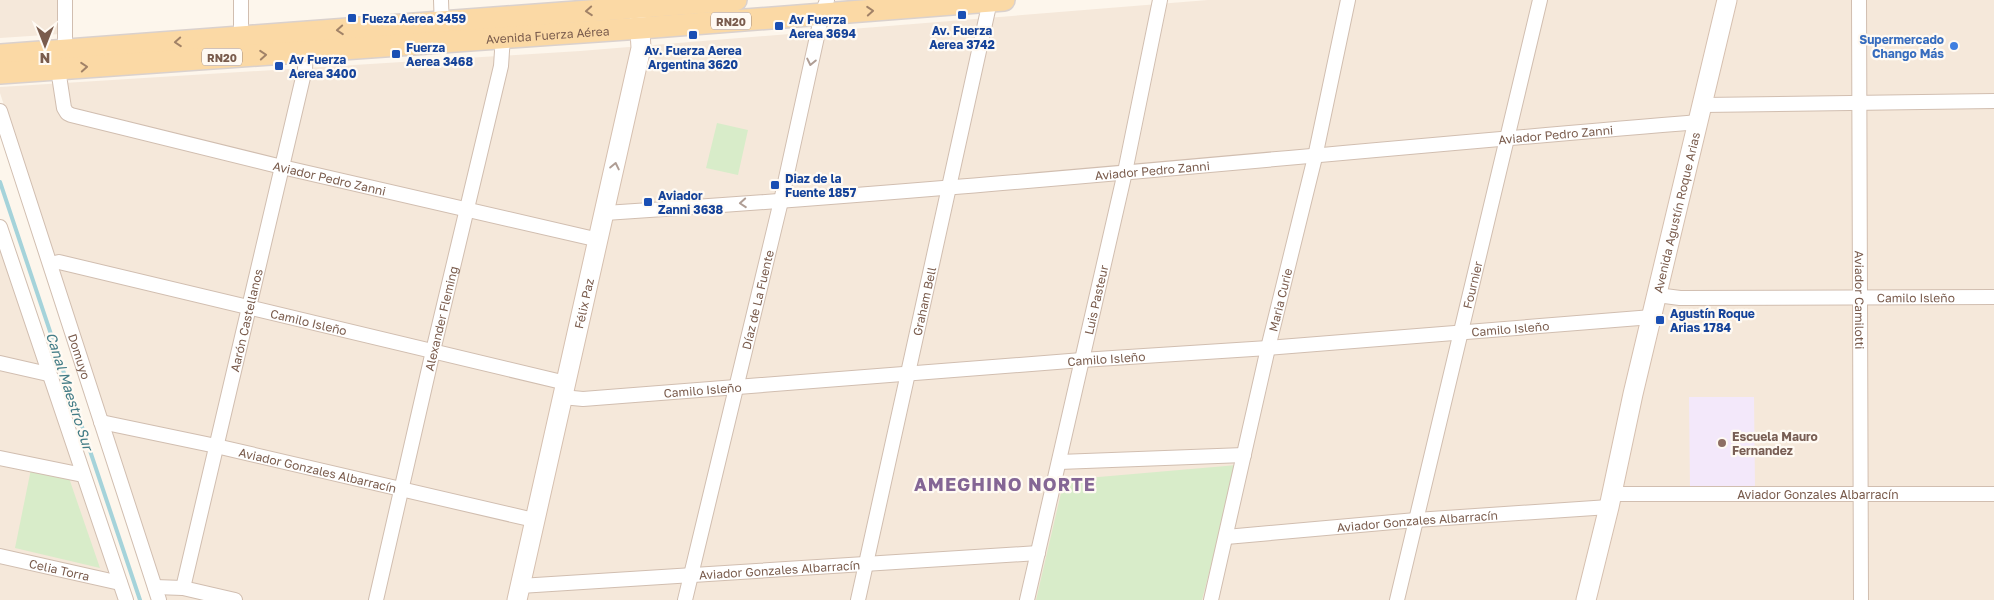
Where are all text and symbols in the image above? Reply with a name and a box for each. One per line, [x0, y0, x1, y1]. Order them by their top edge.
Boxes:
one-way arrow [867, 5, 875, 16]
one-way arrow [585, 6, 593, 17]
marker: Av. Fuerza Aerea 3742 [956, 9, 968, 21]
place label: Fueza Aerea 3459 [362, 11, 467, 26]
marker: Fueza Aerea 3459 [346, 12, 358, 24]
road number: RN20 [711, 12, 751, 30]
place label: Av Fuerza Aerea 3694 [789, 12, 857, 41]
north arrow [20, 20, 70, 70]
marker: Av Fuerza Aerea 3694 [773, 20, 785, 32]
street label: Avenida Fuerza Aérea [485, 23, 610, 46]
place label: Av. Fuerza Aerea 3742 [929, 23, 995, 52]
one-way arrow [336, 24, 344, 35]
marker: Av. Fuerza Aerea Argentina 3620 [687, 29, 699, 41]
place label: Supermercado Chango Más [1859, 32, 1944, 61]
one-way arrow [174, 36, 182, 47]
place label: Fuerza Aerea 3468 [406, 40, 473, 69]
marker: Supermercado Chango Más [1948, 40, 1960, 52]
place label: Av. Fuerza Aerea Argentina 3620 [644, 43, 742, 72]
road number: RN20 [202, 48, 242, 66]
marker: Fuerza Aerea 3468 [390, 48, 402, 60]
one-way arrow [259, 49, 267, 60]
text: N [40, 50, 50, 67]
place label: Av Fuerza Aerea 3400 [289, 52, 357, 81]
one-way arrow [806, 58, 817, 66]
marker: Av Fuerza Aerea 3400 [273, 60, 285, 72]
one-way arrow [80, 62, 88, 73]
street label: Aviador Pedro Zanni [1498, 122, 1614, 147]
street label: Avenida Agustín Roque Arias [1650, 130, 1703, 294]
street label: Aviador Pedro Zanni [272, 158, 388, 198]
street label: Aviador Pedro Zanni [1094, 158, 1210, 183]
one-way arrow [609, 161, 620, 170]
place label: Diaz de la Fuente 1857 [785, 171, 857, 200]
marker: Diaz de la Fuente 1857 [769, 179, 781, 191]
place label: Aviador Zanni 3638 [658, 188, 724, 217]
marker: Aviador Zanni 3638 [642, 196, 654, 208]
one-way arrow [739, 198, 747, 209]
street label: Díaz de La Fuente [738, 248, 777, 351]
street label: Aviador Camilotti [1852, 251, 1868, 349]
street label: Fournier [1459, 259, 1485, 310]
street label: Luis Pasteur [1080, 263, 1111, 336]
street label: Alexander Fleming [421, 264, 461, 372]
street label: Graham Bell [909, 265, 939, 337]
street label: Maria Curie [1265, 266, 1295, 333]
street label: Aarón Castellanos [227, 267, 265, 373]
street label: Félix Paz [571, 277, 597, 330]
street label: Camilo Isleño [1877, 290, 1955, 305]
street label: Camilo Isleño [269, 305, 349, 338]
place label: Agustín Roque Arias 1784 [1670, 306, 1755, 335]
marker: Agustín Roque Arias 1784 [1654, 314, 1666, 326]
street label: Camilo Isleño [1471, 318, 1550, 339]
water label: Canal Maestro Sur [43, 330, 98, 455]
street label: Domuyo [65, 332, 94, 381]
street label: Camilo Isleño [1067, 348, 1146, 369]
street label: Camilo Isleño [663, 379, 742, 400]
place label: Escuela Mauro Fernandez [1732, 429, 1818, 458]
marker: Escuela Mauro Fernandez [1716, 437, 1728, 449]
street label: Aviador Gonzales Albarracín [237, 444, 398, 495]
district label: AMEGHINO NORTE [914, 473, 1096, 495]
street label: Aviador Gonzales Albarracín [1737, 487, 1899, 502]
street label: Aviador Gonzales Albarracín [1336, 507, 1498, 535]
street label: Celia Torra [28, 555, 91, 583]
street label: Aviador Gonzales Albarracín [698, 557, 861, 582]

